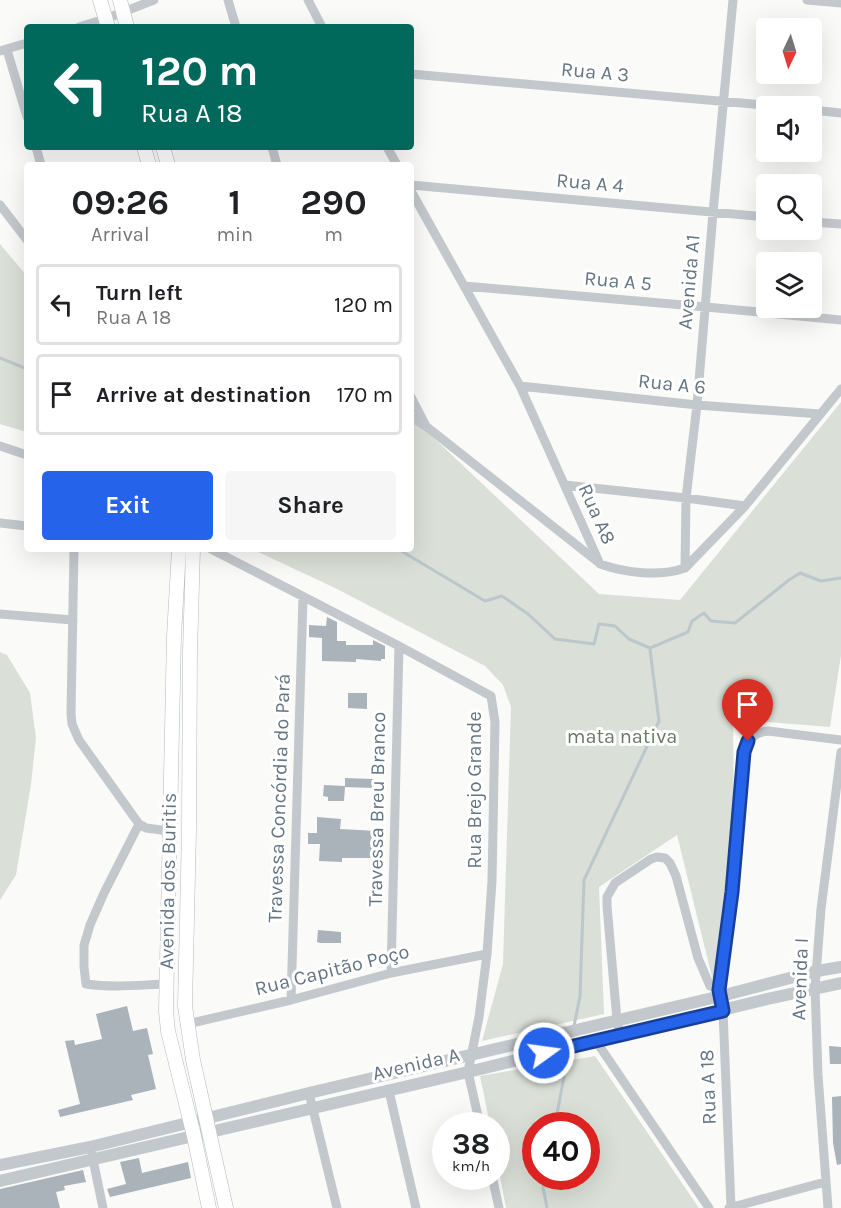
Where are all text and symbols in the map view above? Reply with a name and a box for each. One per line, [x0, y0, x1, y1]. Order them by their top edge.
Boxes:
north arrow [756, 18, 822, 84]
map controls [756, 18, 822, 318]
text: 120 m [141, 46, 258, 96]
icon: left [42, 48, 120, 126]
street label: Rua A 3 [560, 58, 630, 86]
button: sound [756, 96, 822, 162]
text: Rua A 18 [141, 97, 243, 129]
street label: Rua A 4 [555, 169, 625, 197]
button: search [756, 174, 822, 240]
text: 09:26 [71, 181, 169, 223]
text: 1 [228, 181, 241, 223]
text: 290 [300, 181, 367, 223]
text: Arrival [91, 223, 149, 246]
text: min [216, 223, 253, 246]
text: m [324, 223, 343, 246]
street label: Avenida A1 [673, 234, 705, 330]
button: layers [756, 252, 822, 318]
street label: Rua A 5 [583, 267, 653, 295]
text: Turn left [96, 280, 183, 306]
icon: left [45, 288, 78, 321]
text: 120 m [334, 292, 393, 318]
text: Rua A 18 [96, 306, 171, 329]
street label: Rua A 6 [637, 369, 707, 399]
icon: arrive [45, 378, 78, 411]
text: Arrive at destination [96, 382, 311, 408]
text: 170 m [337, 382, 393, 408]
button: Exit [42, 471, 213, 540]
button: Share [225, 471, 396, 540]
street label: Rua A8 [573, 480, 621, 548]
street label: Travessa Concórdia do Pará [263, 673, 295, 923]
pin [722, 679, 773, 741]
icon: arrive [731, 688, 764, 721]
street label: Travessa Breu Branco [364, 711, 390, 907]
street label: Rua Brejo Grande [463, 711, 486, 869]
park label: mata nativa [567, 725, 677, 748]
street label: Avenida dos Buritis [155, 792, 181, 970]
street label: Avenida I [787, 937, 813, 1021]
street label: Rua Capitão Poço [252, 940, 412, 1000]
position arrow [512, 1021, 576, 1085]
street label: Avenida A [370, 1043, 462, 1085]
street label: Rua A 18 [695, 1049, 721, 1125]
speed limit sign: 40 [522, 1112, 600, 1190]
text: 38 [452, 1126, 490, 1162]
text: km/h [452, 1157, 490, 1175]

